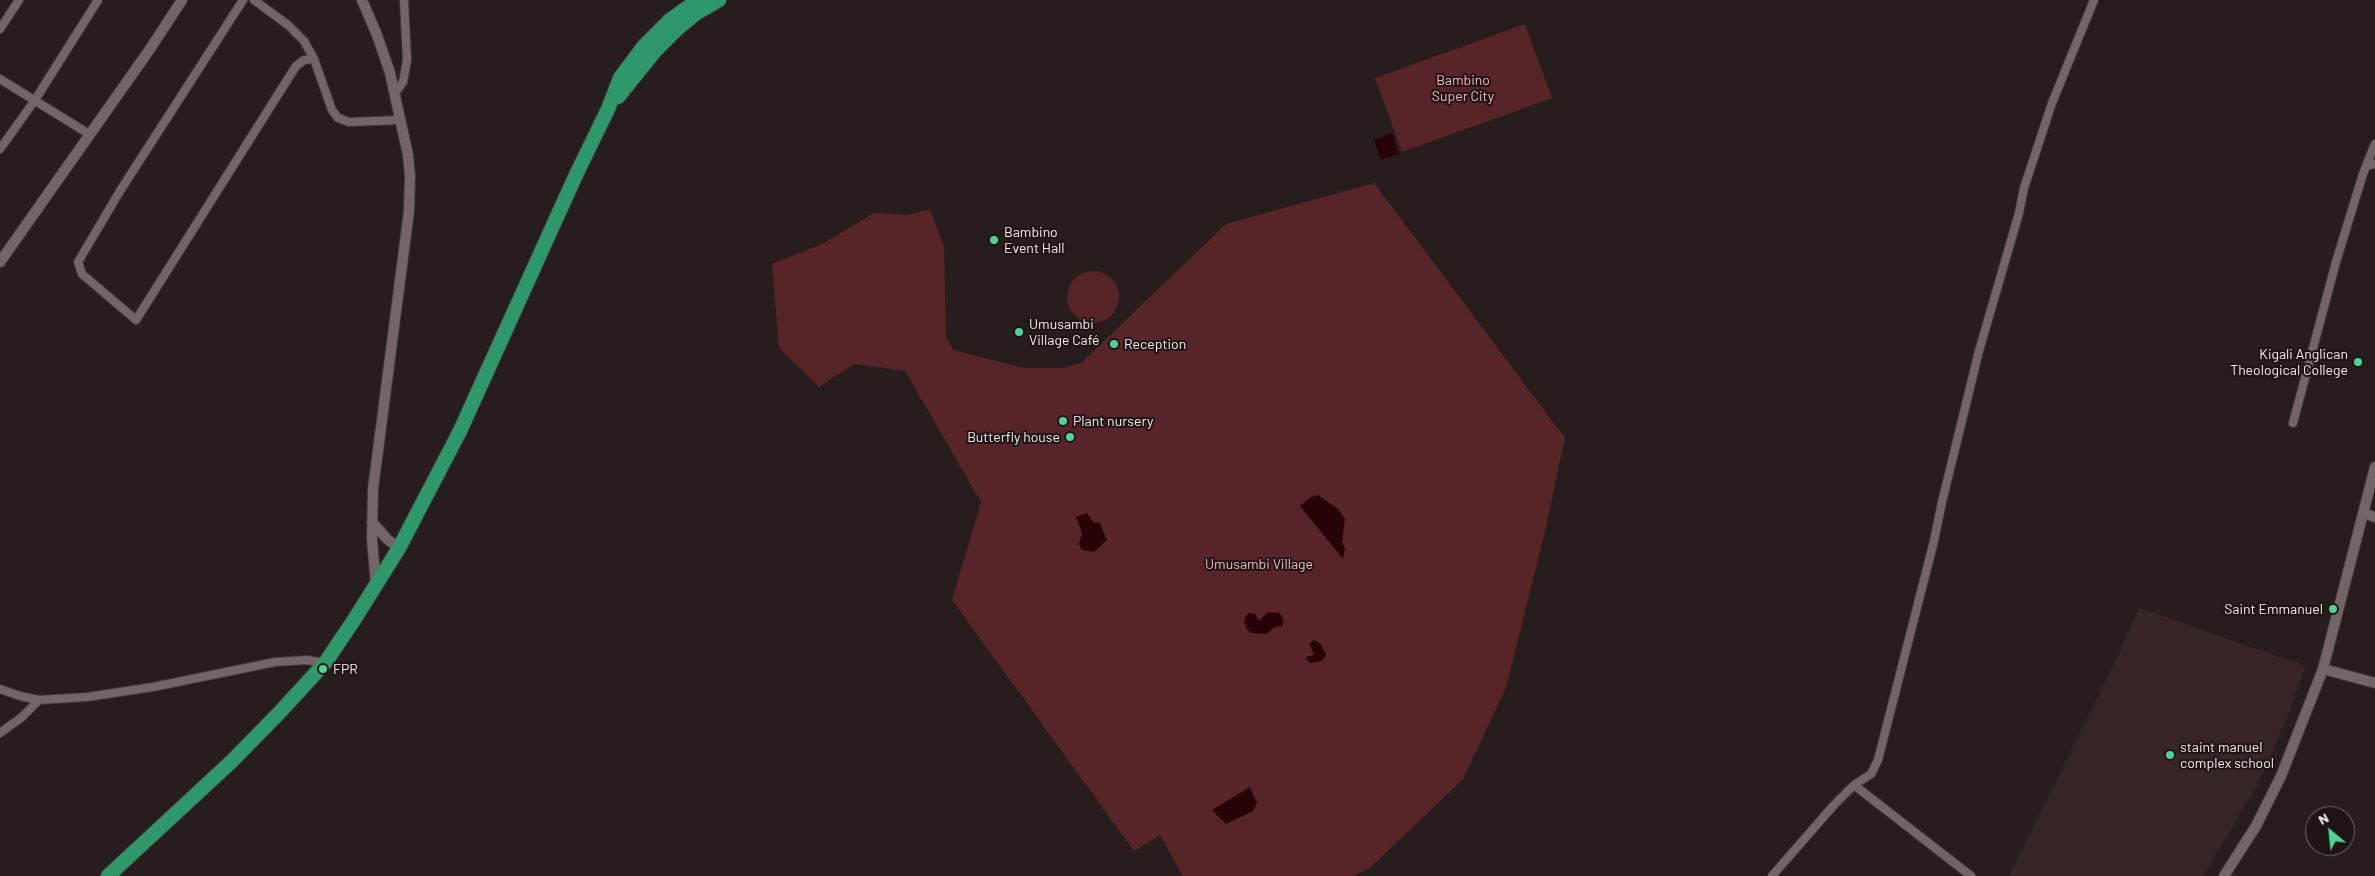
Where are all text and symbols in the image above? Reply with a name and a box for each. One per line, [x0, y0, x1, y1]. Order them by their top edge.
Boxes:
park label: Bambino Super City [1432, 72, 1494, 104]
place label: Bambino Event Hall [1004, 224, 1065, 256]
marker: Bambino Event Hall [988, 234, 1000, 246]
place label: Umusambi Village Café [1029, 316, 1099, 348]
marker: Umusambi Village Café [1013, 326, 1025, 338]
place label: Reception [1124, 336, 1186, 352]
marker: Reception [1108, 338, 1120, 350]
place label: Kigali Anglican Theological College [2230, 346, 2348, 378]
marker: Kigali Anglican Theological College [2352, 356, 2364, 368]
place label: Plant nursery [1073, 413, 1153, 429]
marker: Plant nursery [1057, 415, 1069, 427]
place label: Butterfly house [967, 429, 1060, 445]
marker: Butterfly house [1064, 431, 1076, 443]
park label: Umusambi Village [1205, 556, 1313, 572]
place label: Saint Emmanuel [2224, 601, 2323, 617]
marker: Saint Emmanuel [2327, 603, 2339, 615]
place label: FPR [333, 661, 358, 677]
marker: FPR [317, 663, 329, 675]
place label: staint manuel complex school [2180, 739, 2274, 772]
marker: staint manuel complex school [2164, 749, 2176, 761]
north arrow [2305, 806, 2355, 856]
text: N [2315, 809, 2331, 828]

